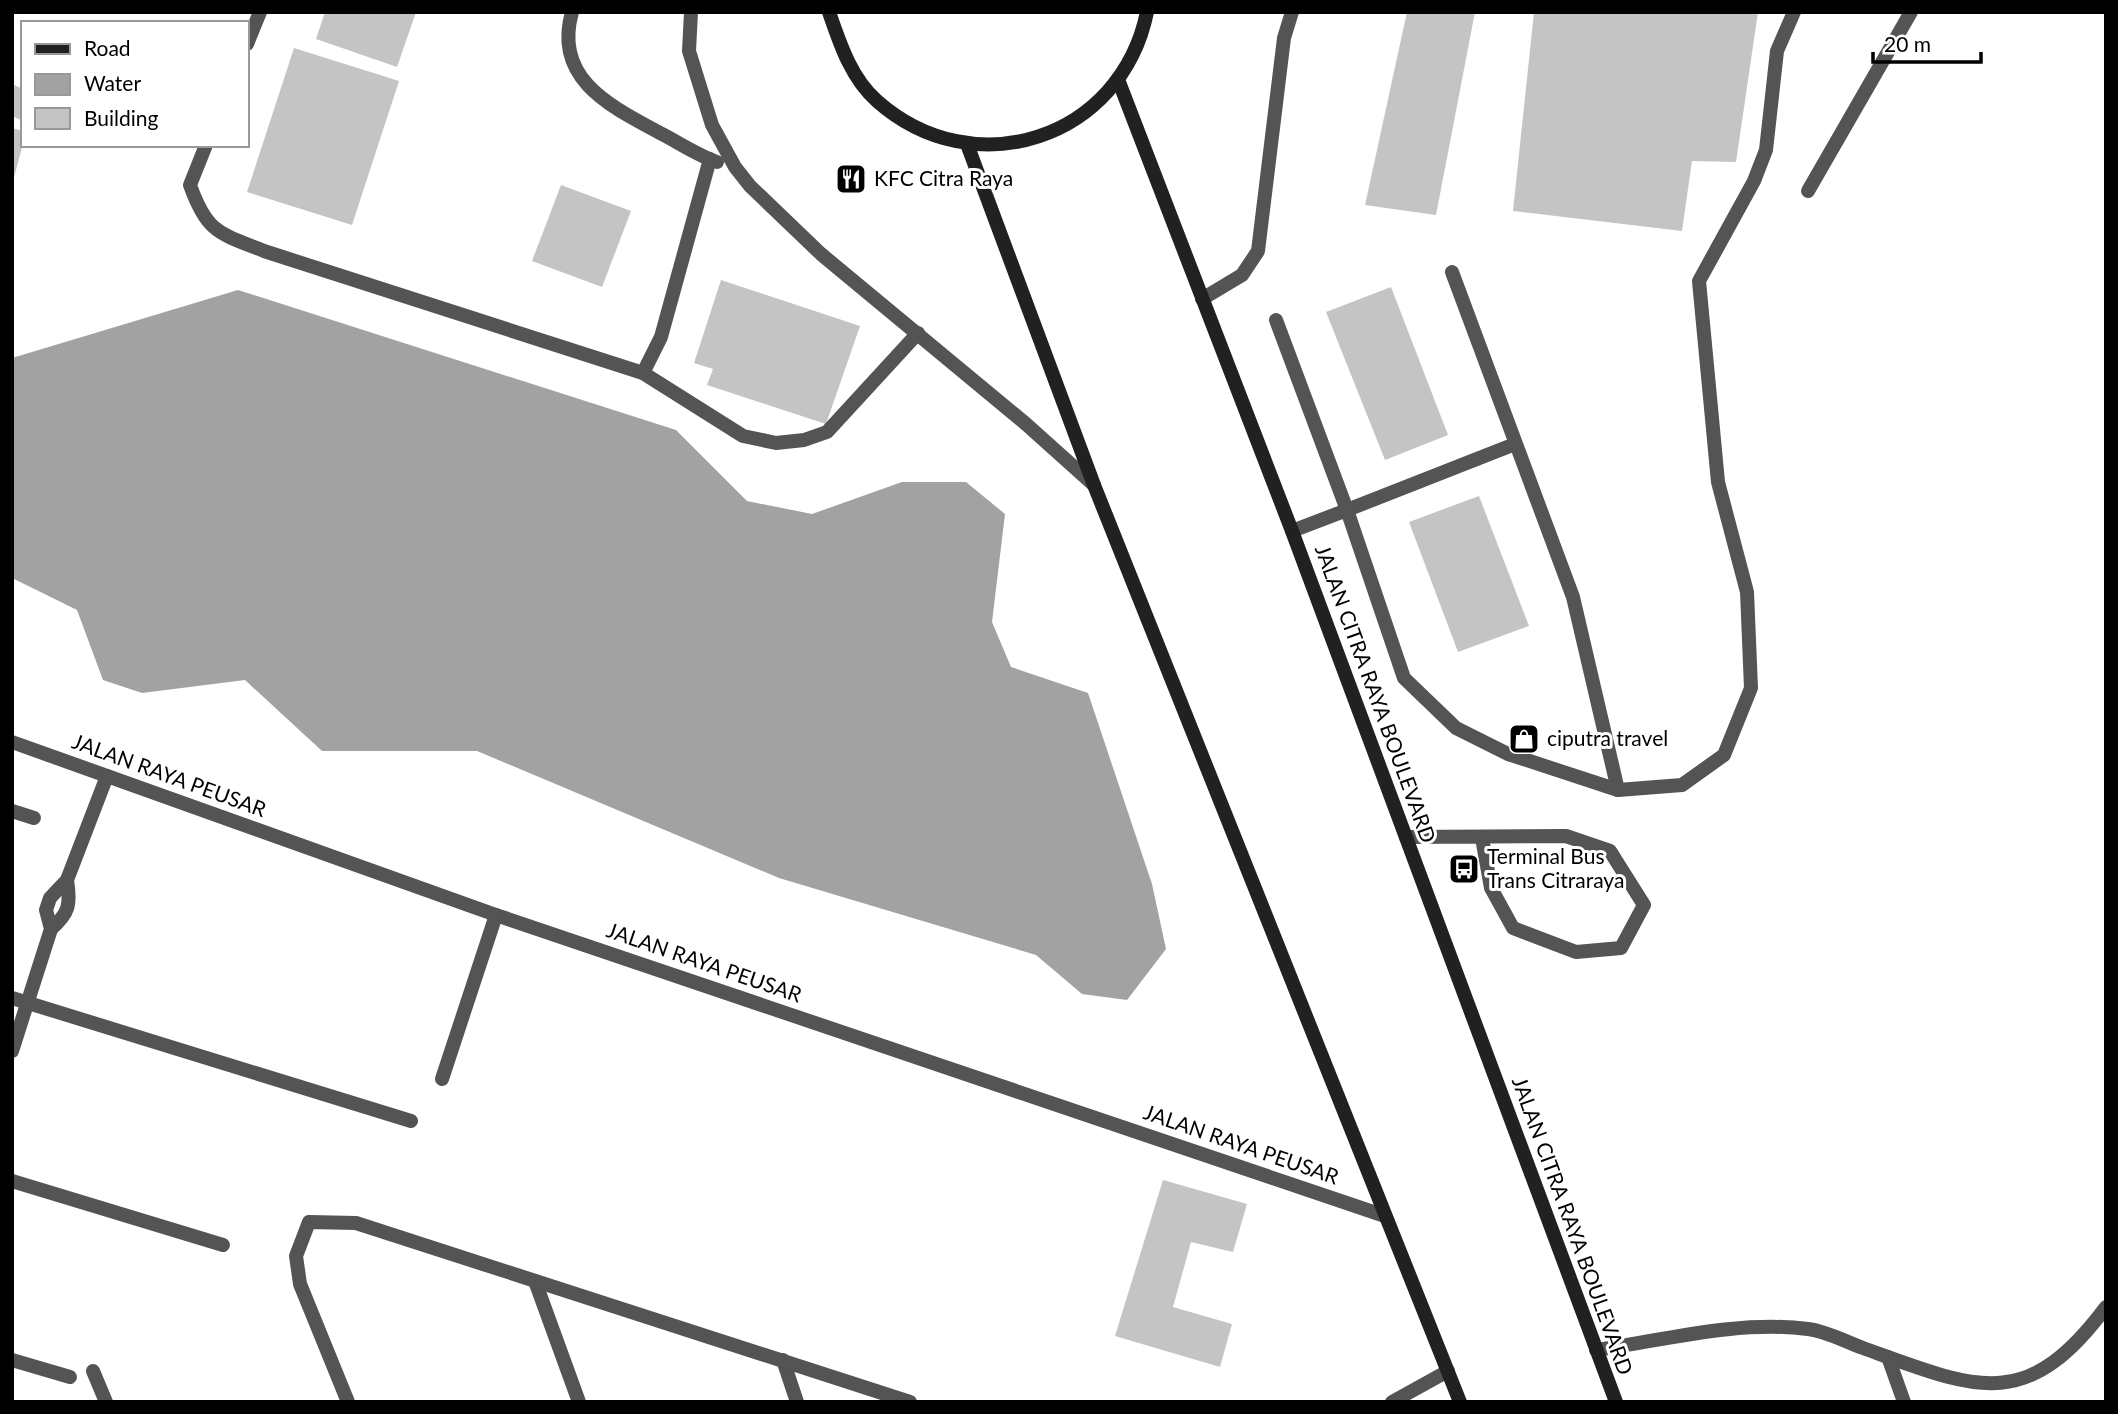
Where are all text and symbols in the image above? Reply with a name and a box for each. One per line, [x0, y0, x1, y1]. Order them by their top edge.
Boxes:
legend [21, 21, 248, 147]
scale bar [1873, 21, 1982, 65]
text: 20 m [1884, 31, 1931, 56]
text: Road [84, 35, 131, 60]
text: Water [84, 70, 141, 95]
text: Building [84, 105, 159, 130]
restaurant icon: KFC Citra Raya [834, 162, 868, 196]
place label: KFC Citra Raya [874, 165, 1013, 190]
street label: JALAN CITRA RAYA BOULEVARD [1311, 541, 1442, 846]
shop icon: ciputra travel [1507, 722, 1541, 756]
place label: ciputra travel [1547, 725, 1668, 750]
street label: JALAN RAYA PEUSAR [69, 728, 271, 822]
place label: Terminal Bus Trans Citraraya [1487, 843, 1624, 892]
bus stop icon: Terminal Bus Trans Citraraya [1447, 852, 1481, 886]
street label: JALAN RAYA PEUSAR [604, 916, 806, 1007]
street label: JALAN CITRA RAYA BOULEVARD [1508, 1073, 1639, 1378]
street label: JALAN RAYA PEUSAR [1141, 1098, 1343, 1189]

